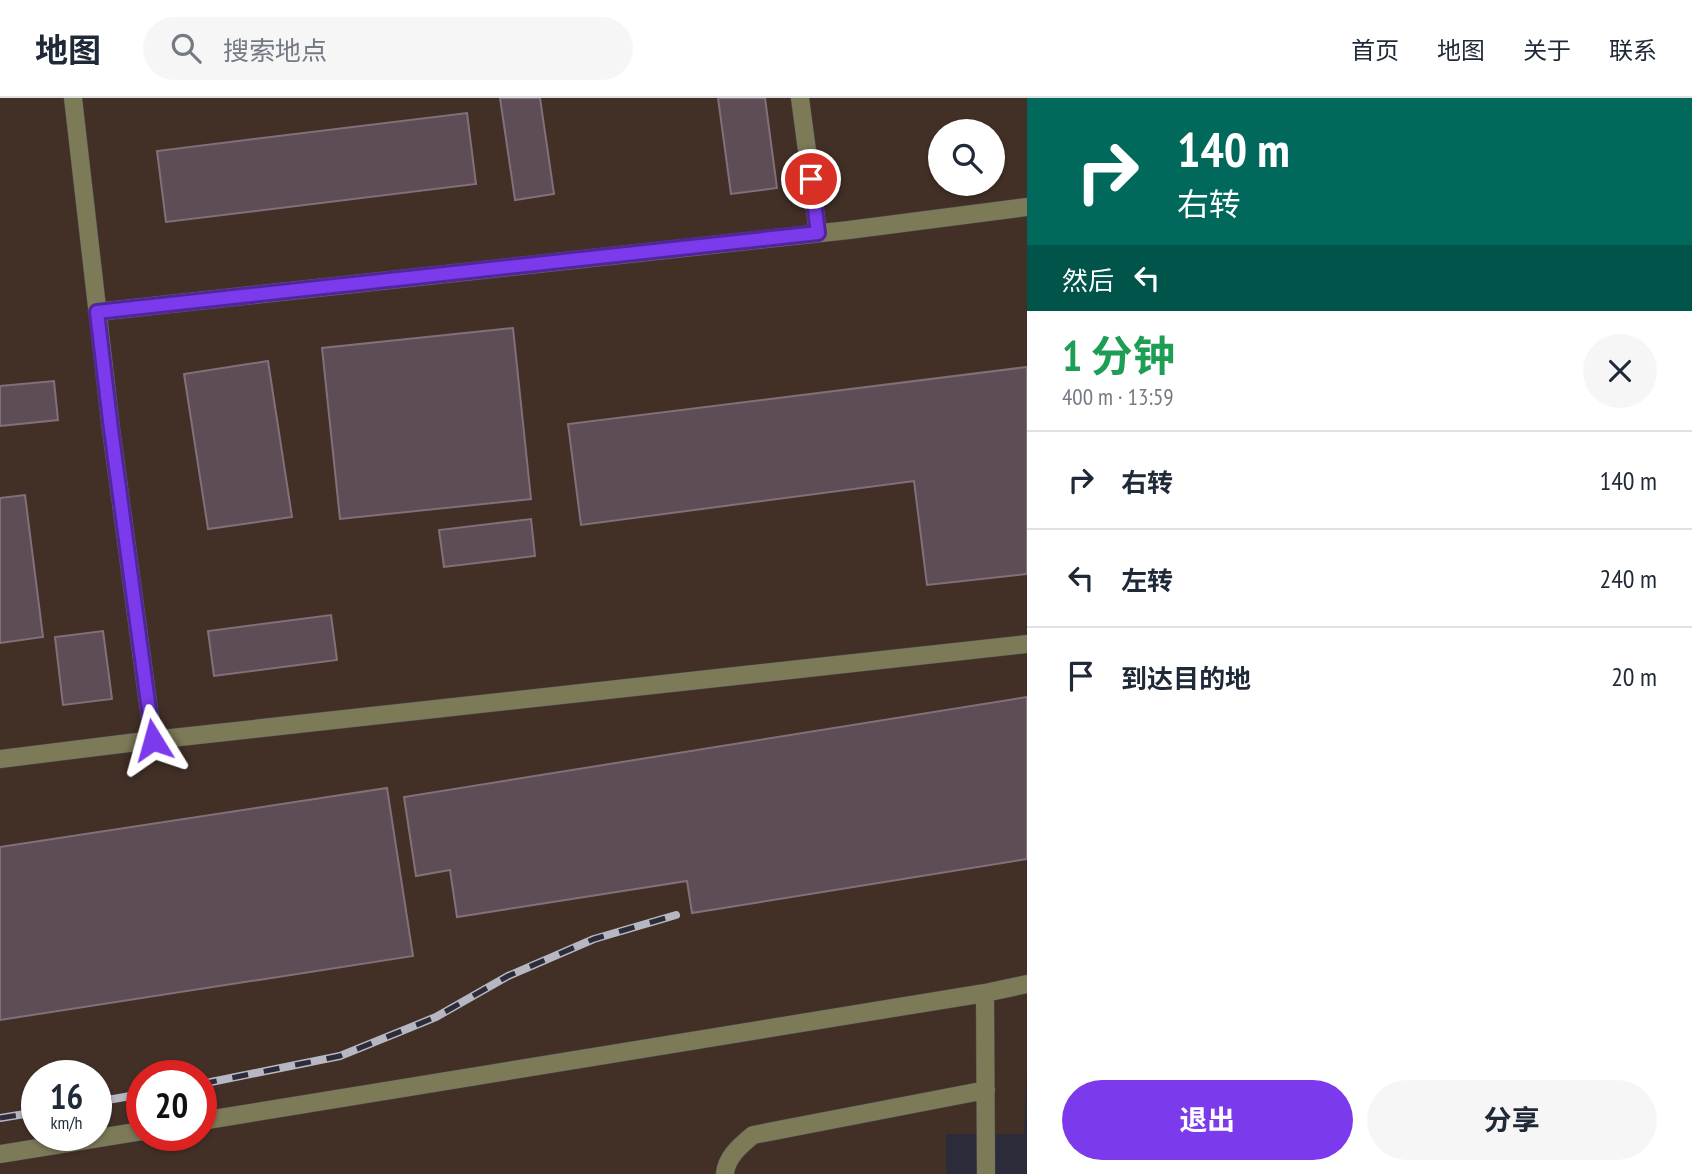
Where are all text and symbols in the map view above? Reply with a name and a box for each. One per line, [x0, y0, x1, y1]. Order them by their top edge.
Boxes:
search box [143, 17, 633, 80]
text: 地图 [35, 28, 101, 71]
icon: search [167, 29, 205, 67]
text: 搜索地点 [223, 34, 327, 67]
text: 首页 [1351, 35, 1399, 66]
text: 地图 [1437, 35, 1485, 66]
text: 关于 [1523, 35, 1571, 66]
text: 联系 [1609, 35, 1657, 66]
text: 140 m [1177, 117, 1290, 181]
map controls [928, 119, 1005, 196]
button: search [928, 119, 1005, 196]
icon: right [1062, 126, 1153, 217]
pin [781, 149, 841, 209]
icon: arrive [792, 160, 830, 198]
text: 右转 [1177, 183, 1241, 225]
icon: left [1128, 259, 1166, 297]
text: 然后 [1062, 264, 1114, 297]
text: 1 分钟 [1062, 328, 1175, 383]
button: close [1583, 334, 1657, 408]
text: 400 m · 13:59 [1062, 382, 1174, 411]
icon: right [1062, 461, 1100, 499]
text: 140 m [1599, 464, 1657, 497]
text: 右转 [1121, 466, 1173, 499]
icon: left [1062, 559, 1100, 597]
text: 240 m [1599, 562, 1657, 595]
text: 左转 [1121, 564, 1173, 597]
icon: arrive [1062, 657, 1100, 695]
text: 20 m [1611, 660, 1657, 693]
text: 到达目的地 [1121, 662, 1251, 695]
position arrow [116, 703, 190, 777]
speed limit sign: 20 [126, 1060, 217, 1151]
text: 16 [50, 1073, 83, 1119]
button: 退出 [1062, 1080, 1353, 1160]
button: 分享 [1367, 1080, 1657, 1160]
text: km/h [51, 1111, 82, 1134]

